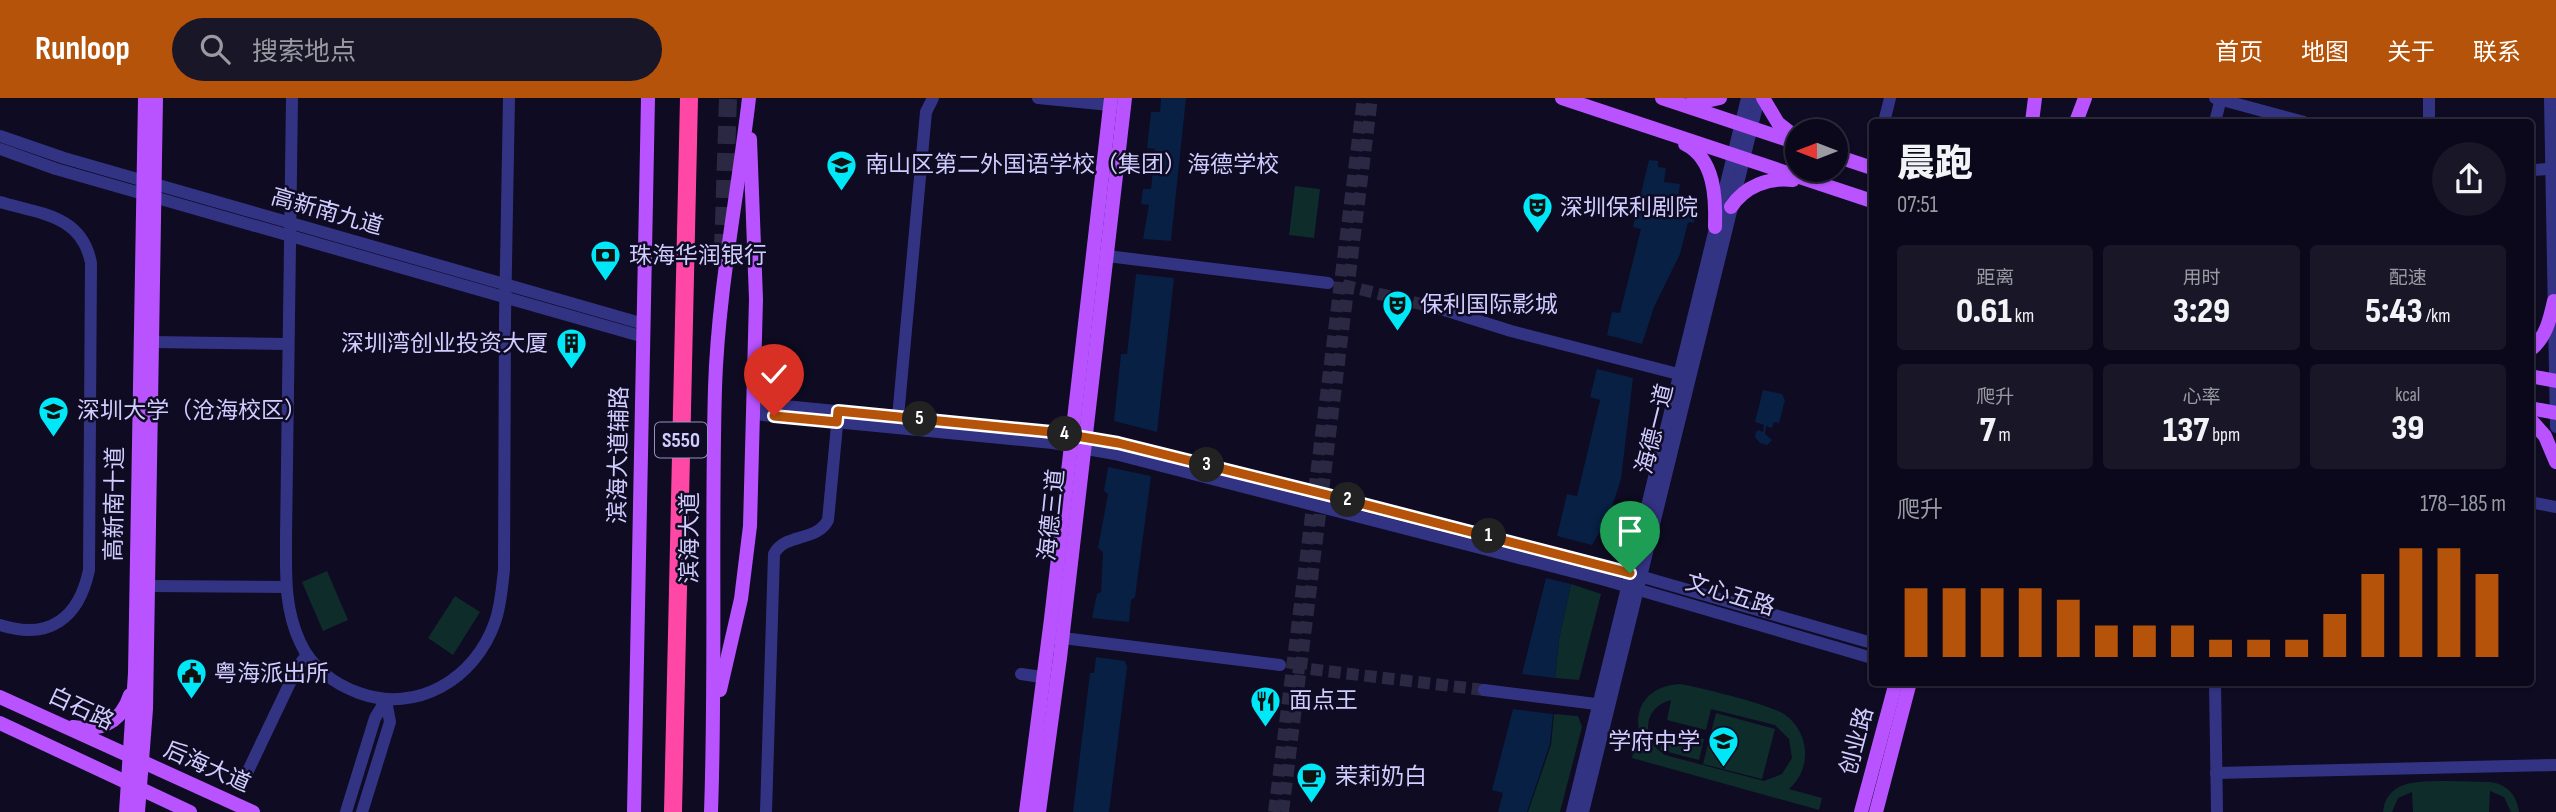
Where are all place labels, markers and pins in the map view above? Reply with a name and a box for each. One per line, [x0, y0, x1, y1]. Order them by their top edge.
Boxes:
school or university icon: 南山区第二外国语学校（集团）海德学校 [825, 148, 859, 192]
place label: 南山区第二外国语学校（集团）海德学校 [865, 151, 1279, 179]
theatre icon: 深圳保利剧院 [1520, 191, 1554, 235]
place label: 深圳保利剧院 [1560, 194, 1698, 222]
bank icon: 珠海华润银行 [589, 239, 623, 283]
place label: 珠海华润银行 [629, 242, 767, 270]
theatre icon: 保利国际影城 [1380, 288, 1414, 332]
place label: 保利国际影城 [1420, 291, 1558, 319]
building icon: 深圳湾创业投资大厦 [554, 327, 588, 371]
place label: 深圳湾创业投资大厦 [341, 330, 548, 358]
pin [744, 344, 804, 416]
school or university icon: 深圳大学（沧海校区） [37, 394, 71, 438]
place label: 深圳大学（沧海校区） [77, 397, 307, 425]
pin: 5 [902, 402, 937, 436]
pin: 4 [1048, 416, 1082, 452]
pin: 3 [1190, 448, 1224, 482]
pin: 2 [1330, 482, 1366, 518]
pin [1600, 501, 1660, 573]
pin: 1 [1472, 518, 1506, 554]
public building icon: 粤海派出所 [174, 657, 208, 701]
place label: 粤海派出所 [214, 660, 329, 688]
restaurant icon: 面点王 [1249, 684, 1283, 728]
place label: 面点王 [1289, 687, 1358, 715]
school or university icon: 学府中学 [1706, 725, 1740, 769]
place label: 学府中学 [1608, 728, 1700, 756]
cafe icon: 茉莉奶白 [1295, 760, 1329, 804]
place label: 茉莉奶白 [1335, 763, 1427, 791]

